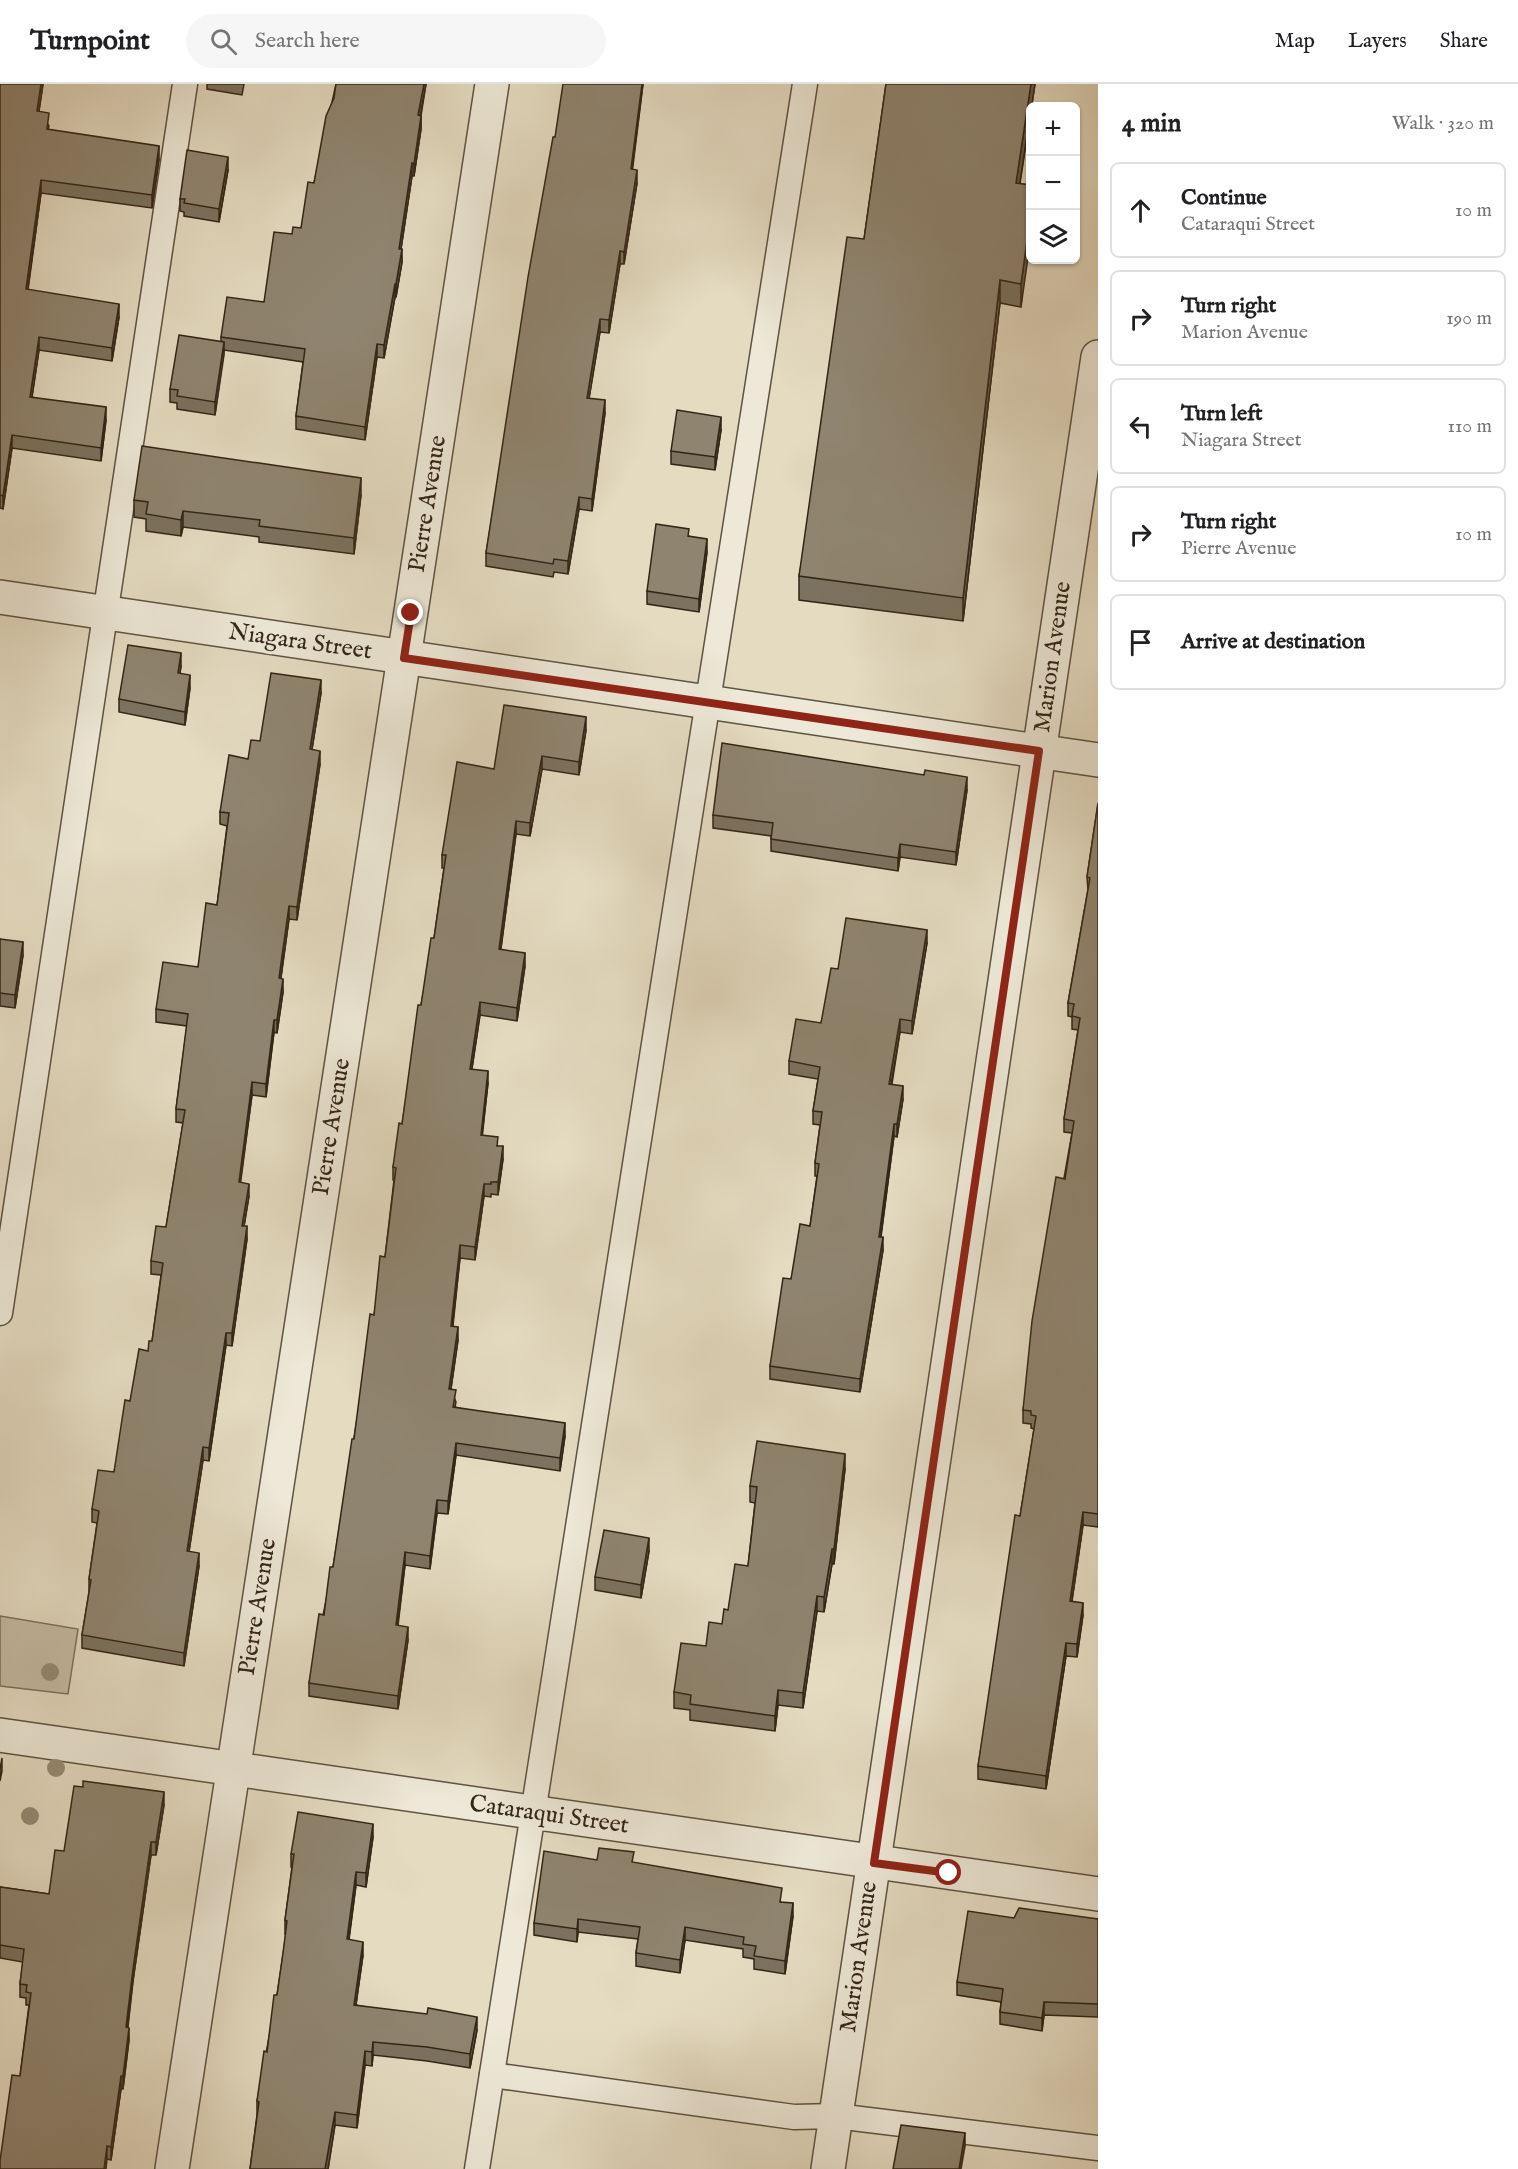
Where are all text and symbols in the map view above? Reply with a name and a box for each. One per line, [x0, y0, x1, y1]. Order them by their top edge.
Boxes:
search box [186, 14, 606, 68]
text: Turnpoint [30, 24, 150, 59]
icon: search [207, 25, 240, 58]
text: Search here [255, 27, 360, 55]
text: Map [1275, 28, 1315, 55]
text: Layers [1348, 28, 1407, 55]
text: Share [1440, 28, 1488, 55]
map controls [1026, 102, 1080, 264]
button: + [1026, 102, 1080, 156]
text: 4 min [1122, 107, 1181, 140]
text: Walk · 320 m [1392, 111, 1494, 136]
button: − [1026, 156, 1080, 210]
text: Continue [1181, 184, 1267, 212]
icon: ahead [1124, 194, 1157, 227]
text: 10 m [1455, 198, 1492, 223]
button: layers [1026, 210, 1080, 264]
text: Cataraqui Street [1181, 212, 1315, 237]
text: Turn right [1181, 292, 1276, 320]
icon: right [1124, 302, 1157, 335]
text: 190 m [1446, 306, 1492, 331]
text: Marion Avenue [1181, 320, 1308, 345]
text: Turn left [1181, 400, 1263, 428]
icon: left [1124, 410, 1157, 443]
text: 110 m [1448, 414, 1492, 439]
text: Niagara Street [1181, 428, 1302, 453]
street label: Pierre Avenue [402, 433, 454, 575]
text: Turn right [1181, 508, 1276, 536]
icon: right [1124, 518, 1157, 551]
text: 10 m [1455, 522, 1492, 547]
text: Pierre Avenue [1181, 536, 1296, 561]
street label: Marion Avenue [1027, 579, 1079, 735]
route end [397, 599, 423, 625]
street label: Niagara Street [226, 617, 374, 667]
icon: arrive [1124, 626, 1157, 659]
text: Arrive at destination [1181, 628, 1365, 656]
street label: Pierre Avenue [306, 1056, 358, 1198]
street label: Pierre Avenue [232, 1536, 284, 1678]
street label: Cataraqui Street [467, 1788, 631, 1842]
route start [935, 1859, 961, 1885]
street label: Marion Avenue [833, 1879, 885, 2035]

